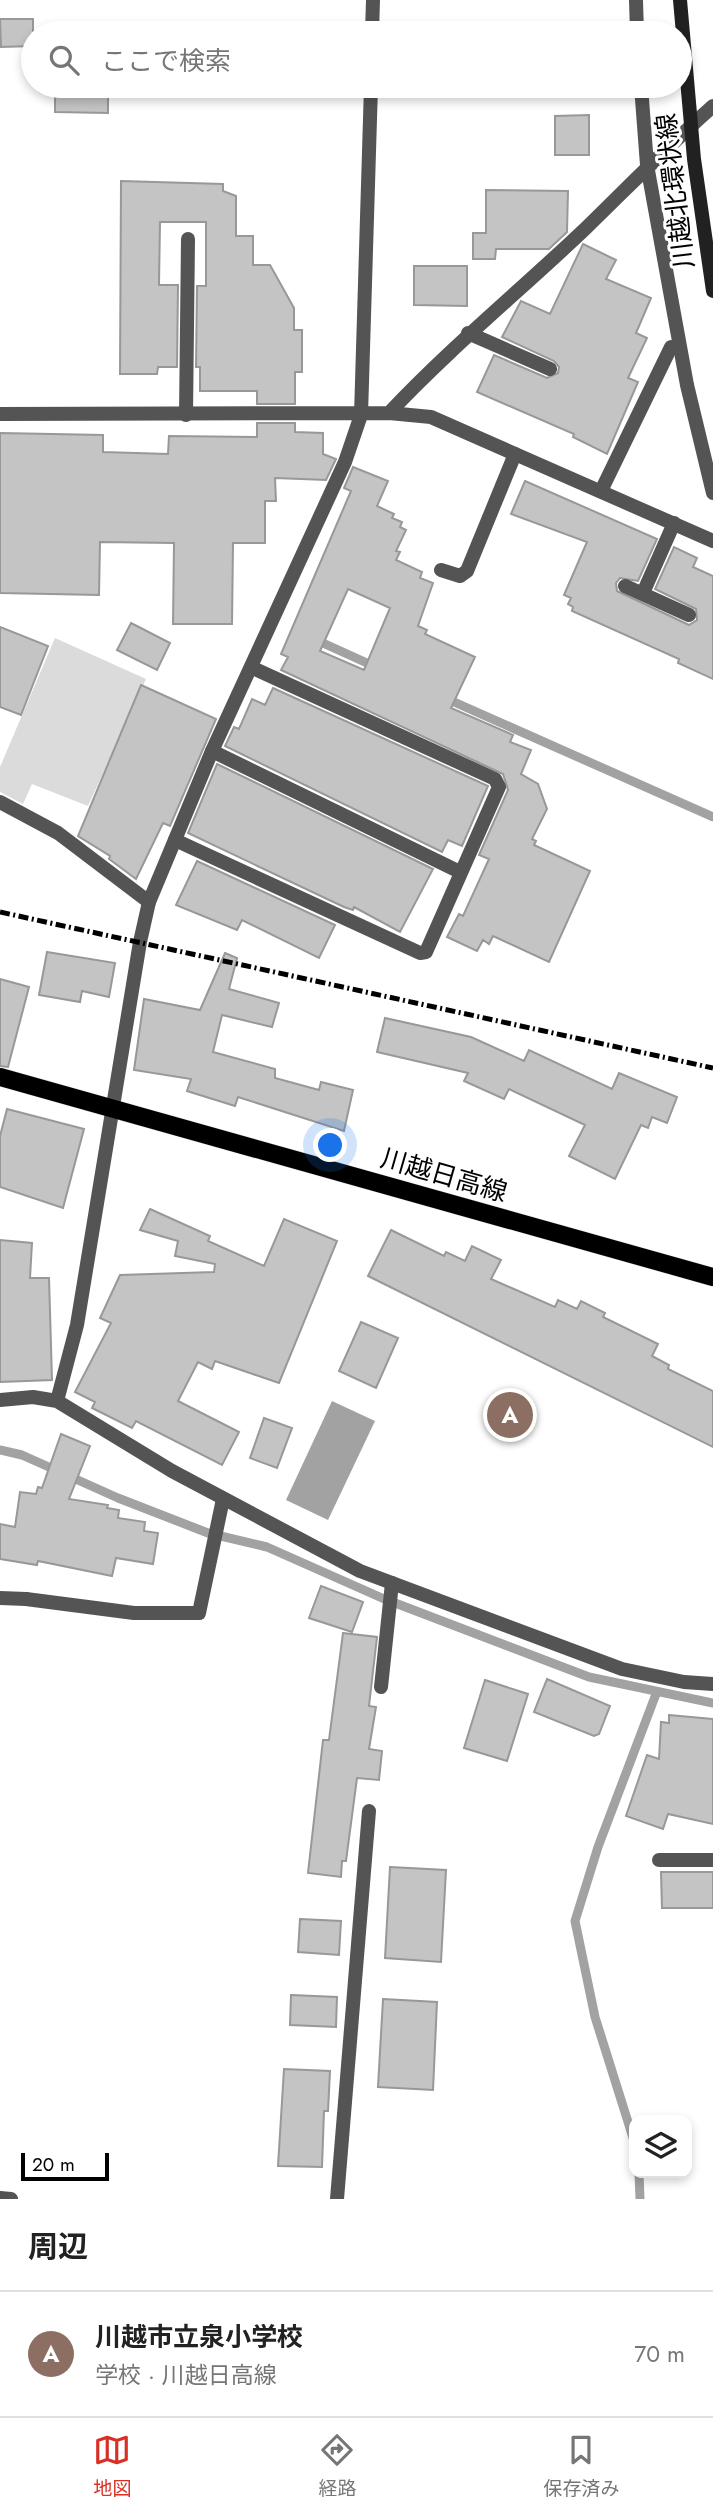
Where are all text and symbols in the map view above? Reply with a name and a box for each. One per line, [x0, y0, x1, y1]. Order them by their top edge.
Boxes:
search box [21, 21, 692, 98]
icon: search [45, 41, 83, 79]
text: ここで検索 [101, 42, 231, 80]
street label: 川越北環状線 [647, 111, 703, 271]
your location [313, 1128, 347, 1162]
street label: 川越日高線 [376, 1139, 512, 1211]
pin: A [487, 1389, 533, 1441]
map controls [629, 2115, 692, 2178]
button: layers [629, 2115, 692, 2178]
scale bar [21, 2150, 108, 2182]
text: 20 m [32, 2151, 75, 2178]
text: 周辺 [28, 2225, 88, 2268]
text: 川越市立泉小学校 [95, 2318, 303, 2356]
text: A [43, 2337, 59, 2371]
text: 70 m [634, 2337, 685, 2371]
text: 学校 · 川越日高線 [95, 2358, 277, 2392]
tab: 地図 [93, 2431, 132, 2502]
tab: 経路 [318, 2431, 357, 2502]
tab: 保存済み [543, 2431, 620, 2502]

